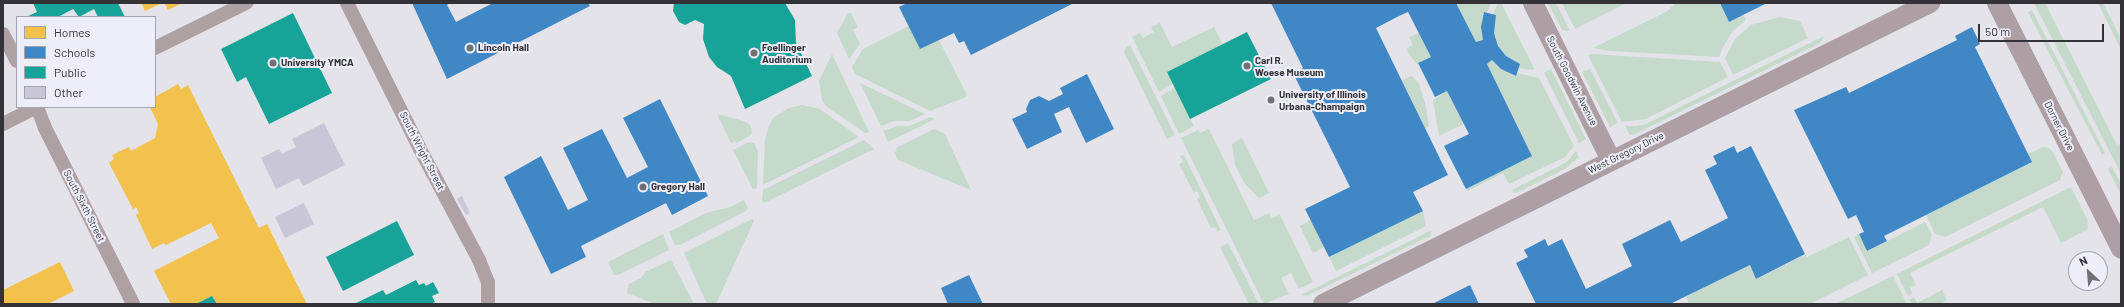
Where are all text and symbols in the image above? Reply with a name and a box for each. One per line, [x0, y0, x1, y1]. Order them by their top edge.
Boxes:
legend [16, 16, 156, 108]
scale bar [1980, 16, 2106, 42]
text: 50 m [1985, 24, 2010, 38]
text: Homes [54, 25, 90, 39]
street label: South Goodwin Avenue [1544, 34, 1600, 128]
place label: Foellinger Auditorium [762, 41, 812, 64]
place label: Lincoln Hall [478, 42, 529, 54]
marker: Lincoln Hall [465, 43, 475, 53]
text: Schools [54, 45, 95, 59]
marker: Foellinger Auditorium [749, 48, 759, 58]
place label: Carl R. Woese Museum [1255, 54, 1323, 78]
place label: University YMCA [281, 57, 354, 69]
marker: University YMCA [268, 58, 278, 68]
marker: Carl R. Woese Museum [1242, 61, 1252, 71]
text: Public [54, 65, 86, 79]
text: Other [54, 85, 83, 99]
place label: University of Illinois Urbana-Champaign [1279, 88, 1366, 112]
marker: University of Illinois Urbana-Champaign [1266, 95, 1276, 105]
street label: Dorner Drive [2041, 99, 2077, 153]
street label: South Wright Street [397, 110, 447, 192]
street label: West Gregory Drive [1586, 129, 1666, 177]
street label: South Sixth Street [61, 168, 107, 244]
place label: Gregory Hall [651, 181, 705, 193]
marker: Gregory Hall [638, 182, 648, 192]
north arrow [2068, 251, 2108, 291]
text: N [2077, 253, 2089, 268]

